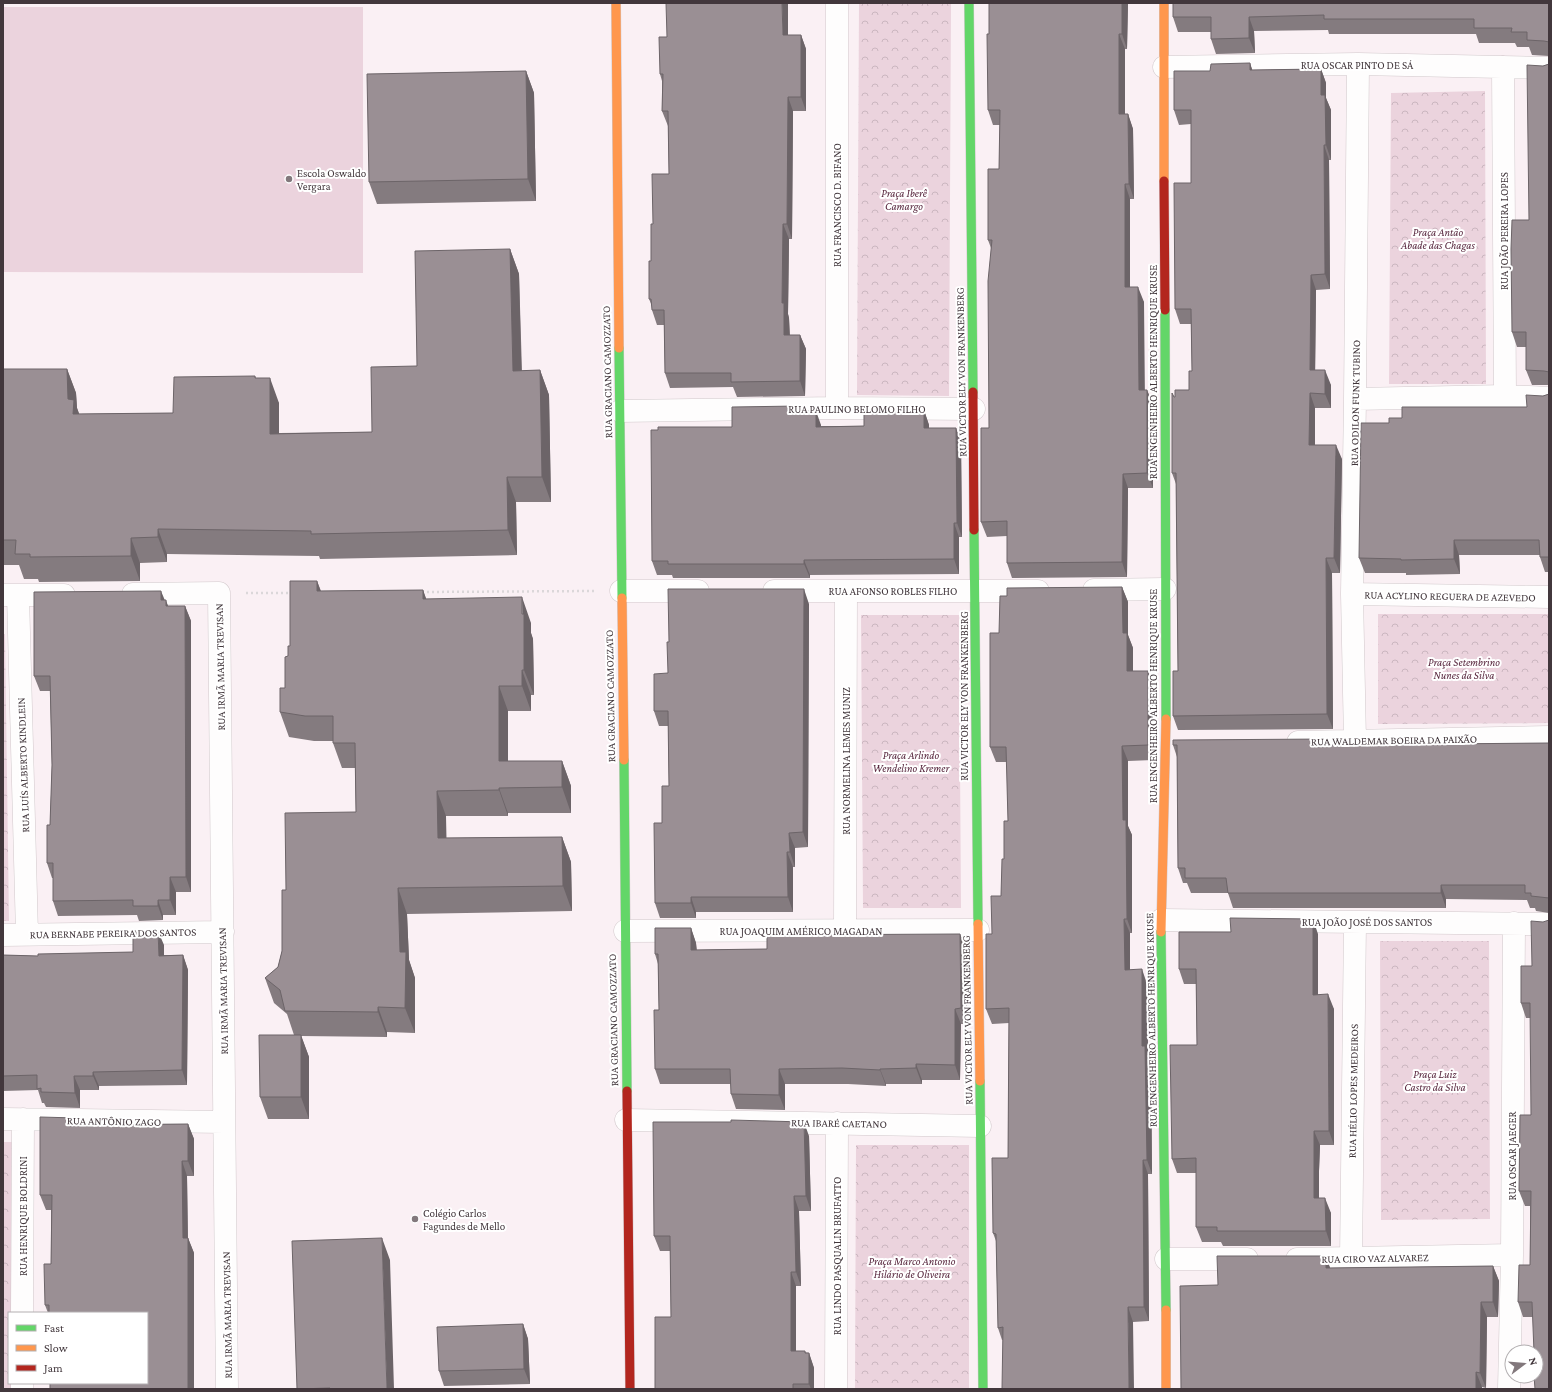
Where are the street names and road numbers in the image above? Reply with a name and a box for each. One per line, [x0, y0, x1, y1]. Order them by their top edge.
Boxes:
street label: RUA OSCAR PINTO DE SÁ [1301, 59, 1414, 71]
street label: RUA FRANCISCO D. BIFANO [831, 143, 843, 267]
street label: RUA JOÃO PEREIRA LOPES [1498, 172, 1511, 290]
street label: RUA ENGENHEIRO ALBERTO HENRIQUE KRUSE [1147, 265, 1159, 479]
street label: RUA VICTOR ELY VON FRANKENBERG [954, 287, 968, 457]
street label: RUA GRACIANO CAMOZZATO [600, 306, 614, 438]
street label: RUA ODILON FUNK TUBINO [1348, 340, 1362, 466]
street label: RUA PAULINO BELOMO FILHO [788, 403, 926, 415]
street label: RUA AFONSO ROBLES FILHO [829, 585, 957, 597]
street label: RUA ENGENHEIRO ALBERTO HENRIQUE KRUSE [1147, 589, 1159, 803]
street label: RUA ACYLINO REGUERA DE AZEVEDO [1364, 589, 1536, 603]
street label: RUA IRMÃ MARIA TREVISAN [213, 603, 227, 731]
street label: RUA VICTOR ELY VON FRANKENBERG [958, 611, 970, 781]
street label: RUA GRACIANO CAMOZZATO [603, 630, 617, 762]
street label: RUA NORMELINA LEMES MUNIZ [840, 687, 852, 835]
street label: RUA LUÍS ALBERTO KINDLEIN [15, 697, 31, 833]
street label: RUA WALDEMAR BOEIRA DA PAIXÃO [1311, 733, 1477, 747]
street label: RUA ENGENHEIRO ALBERTO HENRIQUE KRUSE [1143, 913, 1159, 1127]
street label: RUA JOÃO JOSÉ DOS SANTOS [1302, 916, 1432, 929]
street label: RUA JOAQUIM AMÉRICO MAGADAN [719, 925, 883, 938]
street label: RUA BERNABE PEREIRA DOS SANTOS [30, 926, 196, 940]
street label: RUA IRMÃ MARIA TREVISAN [216, 927, 230, 1055]
street label: RUA VICTOR ELY VON FRANKENBERG [960, 935, 974, 1105]
street label: RUA GRACIANO CAMOZZATO [606, 954, 620, 1086]
street label: RUA HÉLIO LOPES MEDEIROS [1346, 1024, 1360, 1158]
street label: RUA OSCAR JAEGER [1506, 1111, 1519, 1201]
street label: RUA ANTÔNIO ZAGO [67, 1114, 161, 1128]
street label: RUA IBARÉ CAETANO [791, 1116, 887, 1130]
street label: RUA HENRIQUE BOLDRINI [17, 1156, 29, 1276]
street label: RUA LINDO PASQUALIN BRUFATTO [831, 1177, 843, 1335]
street label: RUA IRMÃ MARIA TREVISAN [220, 1251, 234, 1379]
street label: RUA CIRO VAZ ALVAREZ [1321, 1251, 1429, 1265]

